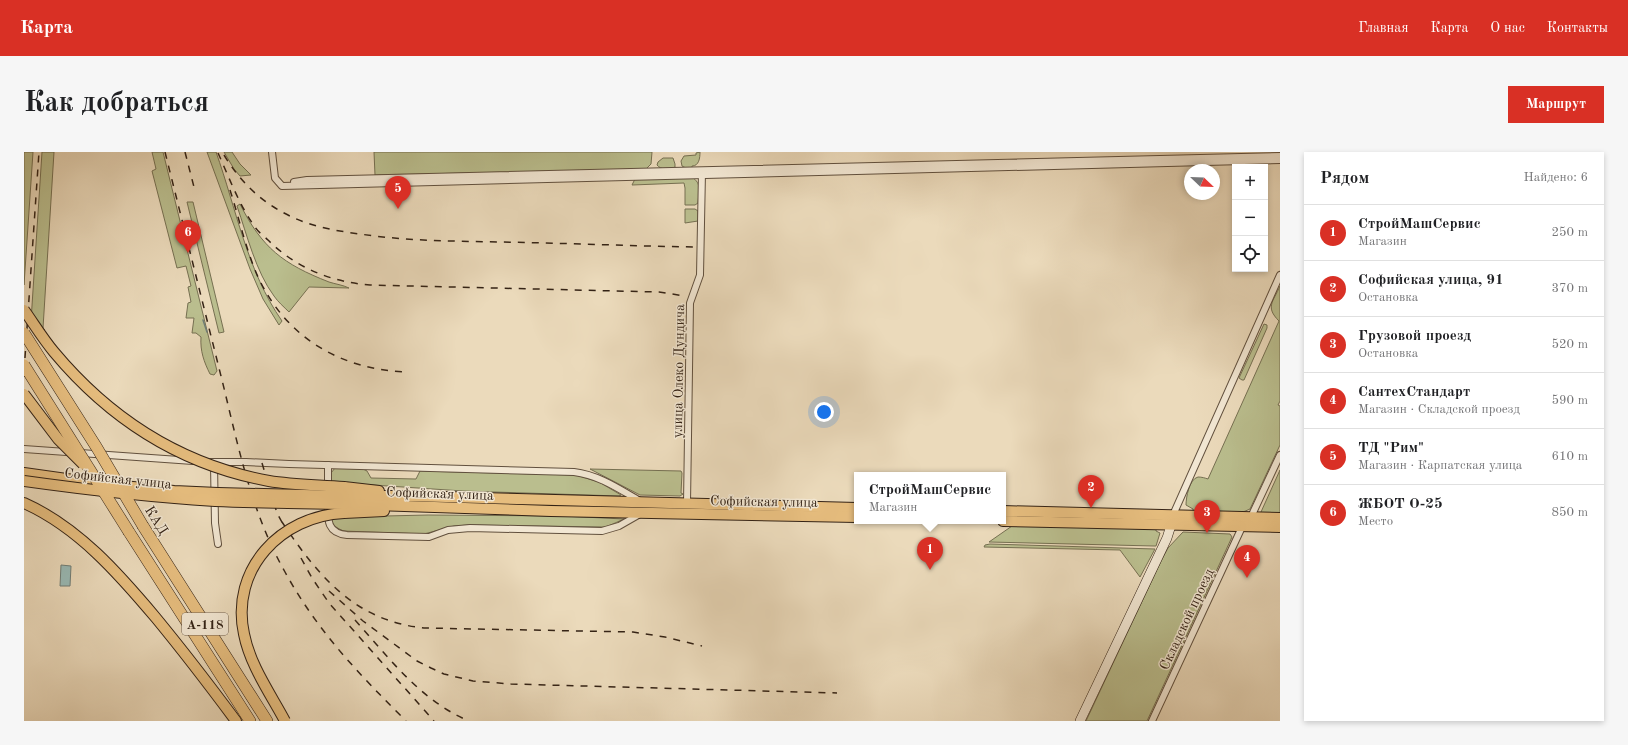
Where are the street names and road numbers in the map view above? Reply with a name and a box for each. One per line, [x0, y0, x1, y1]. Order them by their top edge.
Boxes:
street label: улица Олеко Дундича [671, 304, 687, 438]
street label: Софийская улица [63, 466, 172, 493]
street label: Софийская улица [386, 485, 494, 504]
street label: Софийская улица [710, 494, 818, 511]
street label: КАД [142, 504, 170, 537]
street label: Складской проезд [1157, 566, 1217, 672]
road number: А-118 [182, 613, 228, 635]

